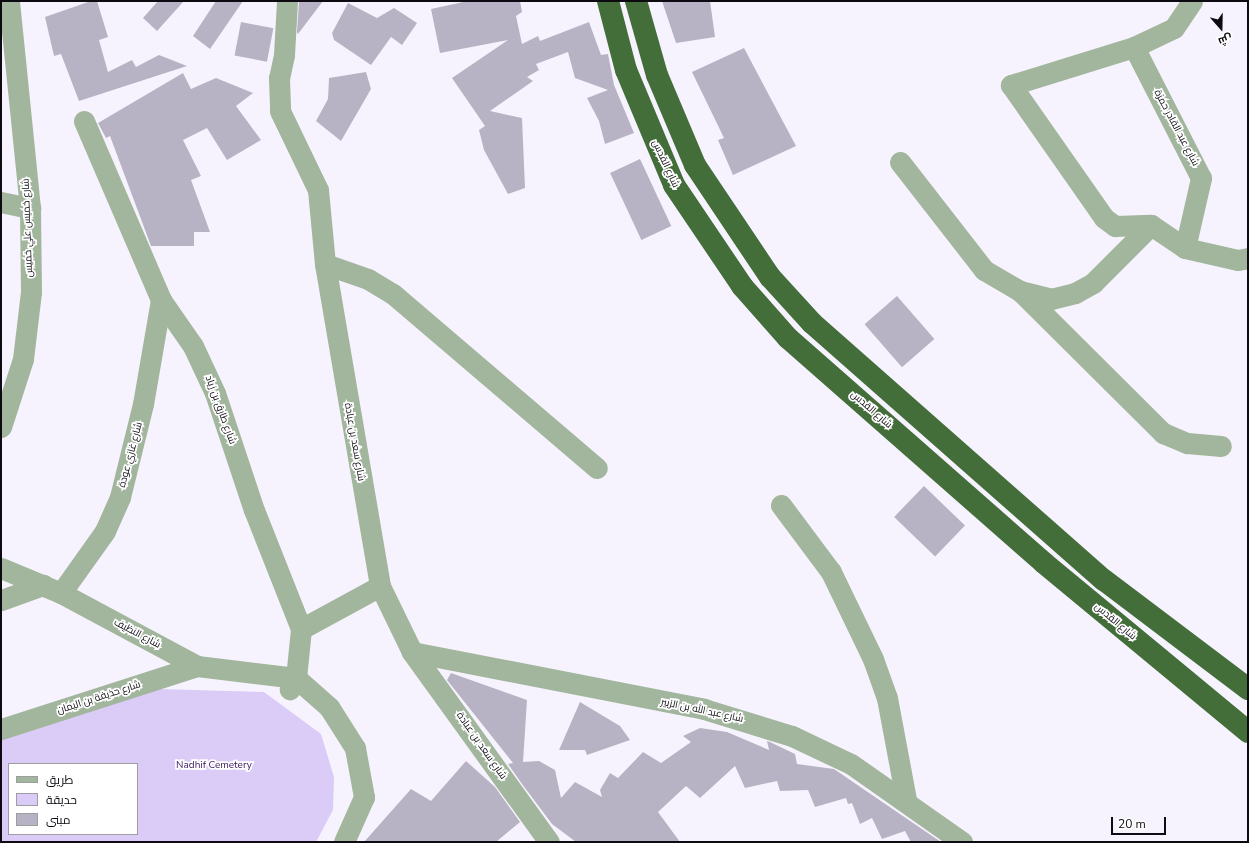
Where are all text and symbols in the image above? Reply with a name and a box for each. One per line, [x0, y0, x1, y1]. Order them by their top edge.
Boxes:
north arrow [1201, 8, 1241, 48]
text: ش [1216, 30, 1234, 49]
street label: شارع عبد القادر حمزة [1151, 88, 1201, 168]
street label: شارع القدس [649, 138, 681, 190]
street label: شارع خميس علي خميس [20, 178, 36, 278]
street label: شارع طارق بن زياد [202, 374, 238, 446]
street label: شارع القدس [848, 389, 894, 431]
street label: شارع سعد بن عبادة [341, 402, 367, 482]
street label: شارع غازي عودة [116, 421, 146, 489]
street label: شارع القدس [1092, 601, 1138, 643]
street label: شارع النظيف [112, 617, 162, 651]
street label: شارع حذيفة بن اليمان [56, 679, 142, 717]
street label: شارع عبد الله بن الزبير [660, 696, 744, 726]
street label: شارع سعد بن عبادة [453, 710, 509, 782]
park label: Nadhif Cemetery [176, 760, 252, 772]
legend [8, 763, 138, 835]
text: طريق [46, 772, 73, 788]
text: حديقة [46, 792, 77, 808]
scale bar [1113, 809, 1168, 835]
text: مبنى [46, 812, 71, 828]
text: 20 m [1118, 816, 1146, 832]

